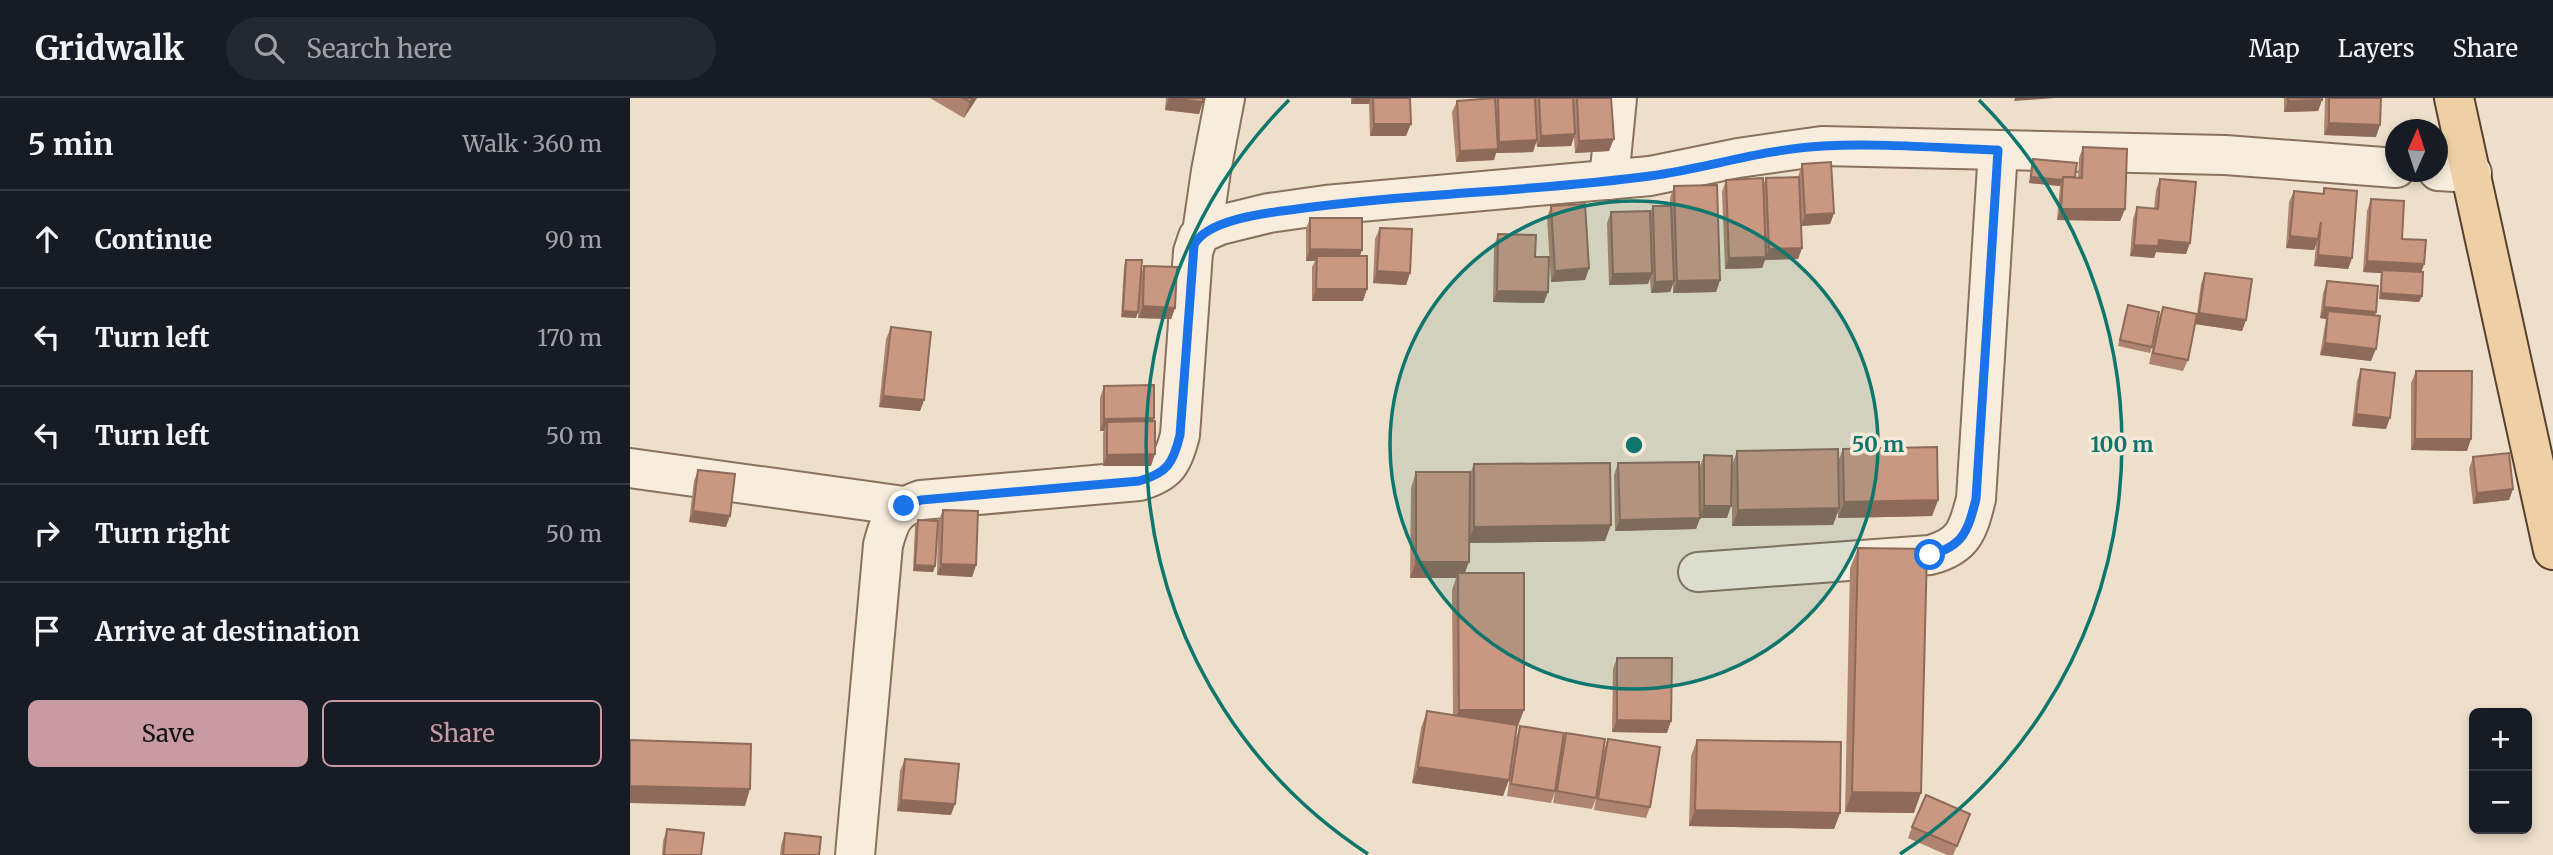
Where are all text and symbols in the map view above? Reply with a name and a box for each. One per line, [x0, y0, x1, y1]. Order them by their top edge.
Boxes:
search box [226, 17, 716, 80]
text: Gridwalk [35, 28, 184, 69]
icon: search [250, 29, 288, 67]
text: Search here [306, 32, 452, 65]
text: Map [2249, 33, 2300, 64]
text: Layers [2338, 33, 2414, 64]
text: Share [2452, 33, 2518, 64]
north arrow [2385, 119, 2448, 182]
text: 5 min [28, 125, 113, 163]
text: Walk · 360 m [462, 129, 602, 158]
icon: ahead [28, 220, 66, 258]
text: Continue [95, 223, 212, 256]
text: 90 m [545, 225, 602, 254]
icon: left [28, 318, 66, 356]
text: Turn left [95, 321, 209, 354]
text: 170 m [537, 323, 602, 352]
icon: left [28, 416, 66, 454]
text: Turn left [95, 419, 209, 452]
text: 50 m [546, 421, 602, 450]
text: 50 m [1852, 431, 1904, 458]
text: 100 m [2091, 431, 2153, 458]
centre of rings [1622, 433, 1646, 457]
route end [888, 490, 919, 521]
icon: right [28, 514, 66, 552]
text: Turn right [95, 517, 230, 550]
text: 50 m [546, 519, 602, 548]
route start [1914, 539, 1945, 570]
icon: arrive [28, 612, 66, 650]
text: Arrive at destination [95, 615, 360, 648]
button: Save [28, 700, 308, 767]
button: Share [322, 700, 602, 767]
map controls [2469, 708, 2532, 834]
button: + [2469, 708, 2532, 771]
button: − [2469, 771, 2532, 834]

